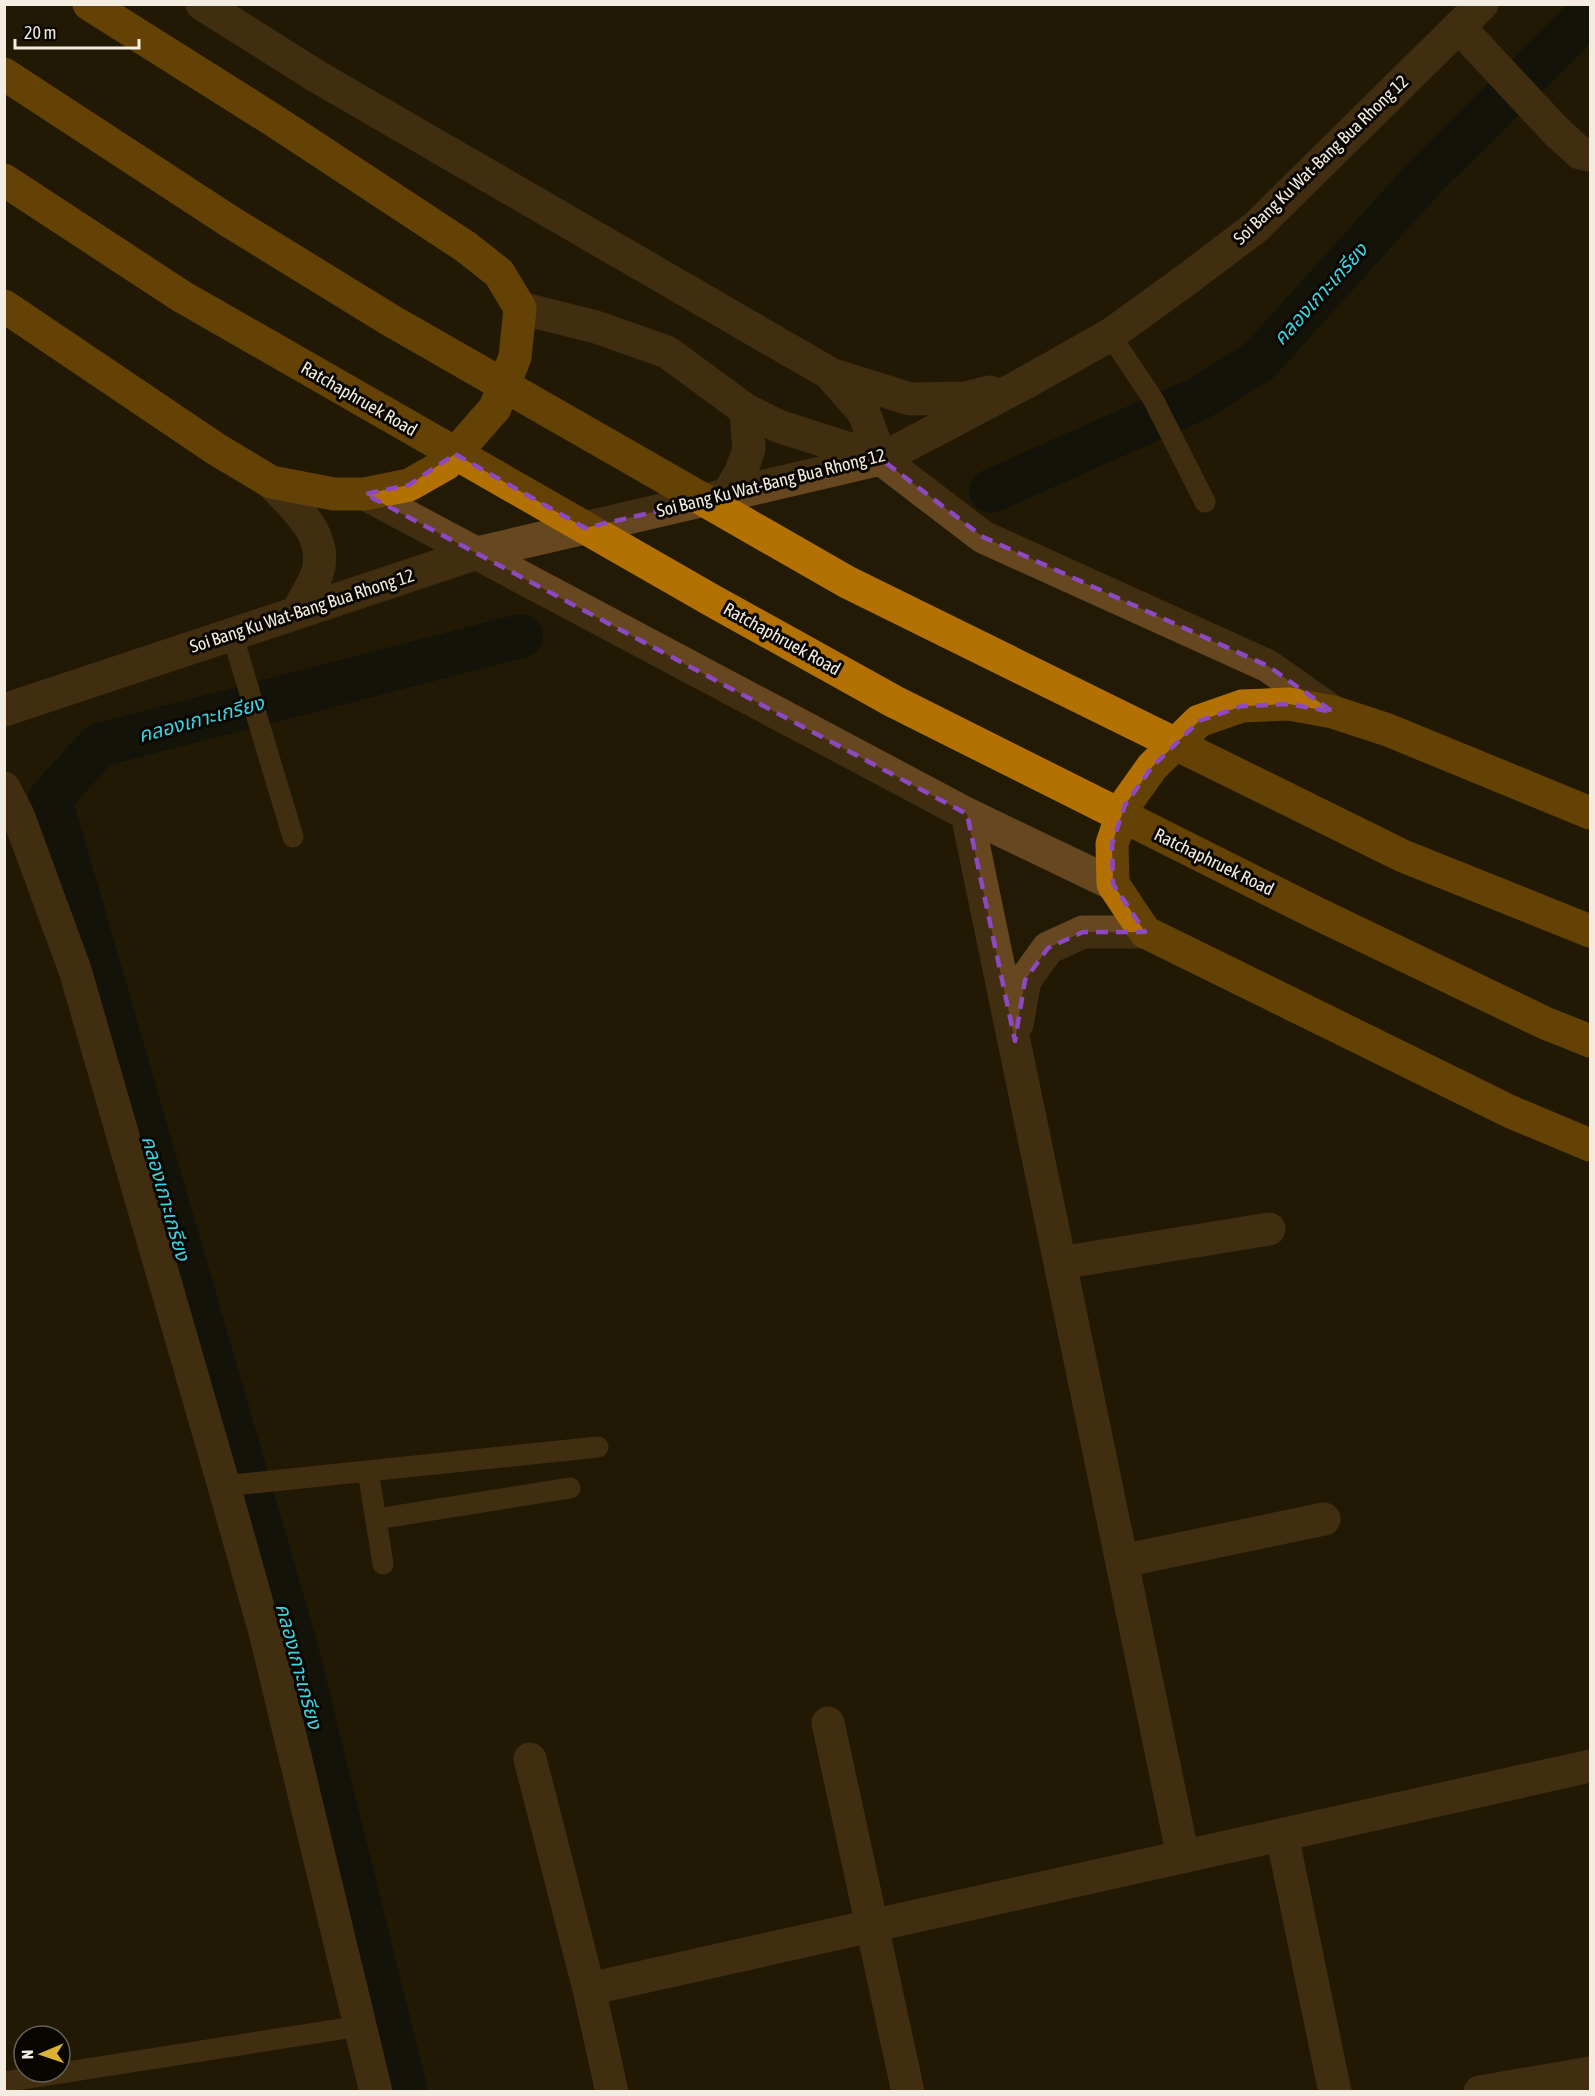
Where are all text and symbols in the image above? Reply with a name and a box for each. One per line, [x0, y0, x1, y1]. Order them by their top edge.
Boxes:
scale bar [15, 12, 140, 50]
text: 20 m [24, 22, 56, 43]
street label: Soi Bang Ku Wat-Bang Bua Rhong 12 [1229, 71, 1412, 249]
water label: คลองเกาะเกรียง [1268, 237, 1372, 349]
street label: Ratchaphruek Road [298, 357, 421, 440]
street label: Soi Bang Ku Wat-Bang Bua Rhong 12 [654, 444, 887, 521]
street label: Soi Bang Ku Wat-Bang Bua Rhong 12 [187, 564, 417, 657]
street label: Ratchaphruek Road [720, 598, 844, 679]
water label: คลองเกาะเกรียง [136, 690, 267, 746]
street label: Ratchaphruek Road [1151, 824, 1277, 900]
water label: คลองเกาะเกรียง [138, 1133, 196, 1264]
water label: คลองเกาะเกรียง [272, 1601, 328, 1732]
north arrow [12, 2024, 72, 2084]
text: N [18, 2049, 36, 2060]

